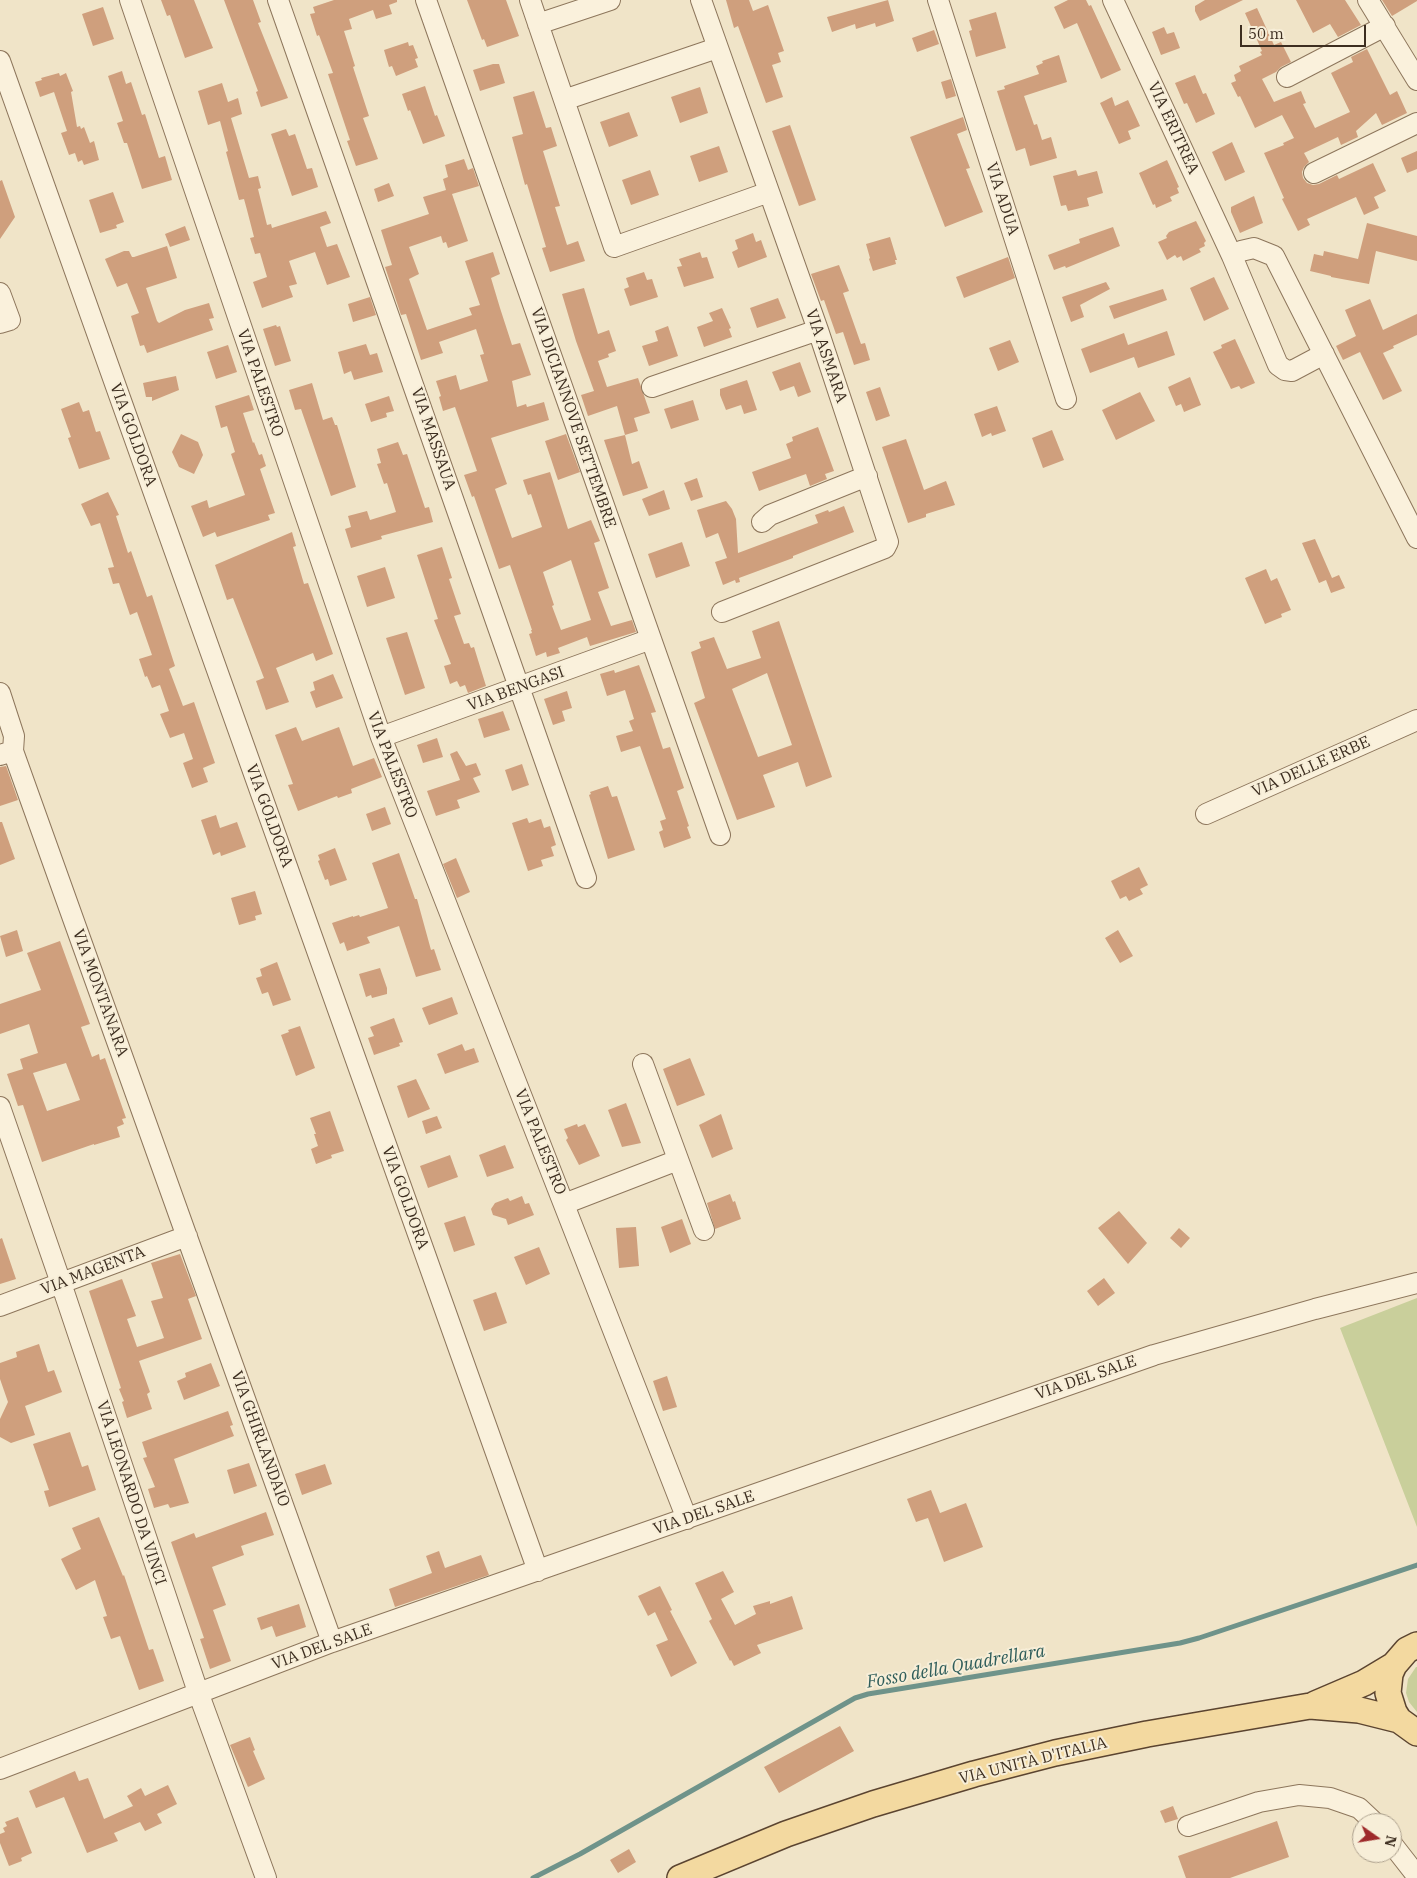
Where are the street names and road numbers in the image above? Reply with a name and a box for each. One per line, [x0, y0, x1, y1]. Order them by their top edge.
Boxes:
street label: VIA ERITREA [1143, 79, 1203, 177]
street label: VIA ADUA [981, 160, 1023, 238]
street label: VIA DICIANNOVE SETTEMBRE [526, 305, 620, 531]
street label: VIA ASMARA [801, 307, 851, 405]
street label: VIA PALESTRO [233, 327, 287, 439]
street label: VIA GOLDORA [105, 381, 161, 489]
street label: VIA MASSAUA [406, 385, 460, 493]
street label: VIA BENGASI [465, 663, 567, 715]
street label: VIA PALESTRO [363, 709, 421, 821]
street label: VIA DELLE ERBE [1249, 732, 1373, 802]
street label: VIA GOLDORA [241, 762, 297, 870]
street label: VIA MONTANARA [68, 927, 132, 1059]
street label: VIA PALESTRO [510, 1086, 570, 1198]
street label: VIA GOLDORA [377, 1144, 433, 1252]
street label: VIA MAGENTA [38, 1242, 148, 1300]
street label: VIA DEL SALE [1033, 1352, 1139, 1404]
street label: VIA GHIRLANDAIO [226, 1368, 294, 1510]
street label: VIA LEONARDO DA VINCI [92, 1398, 170, 1588]
street label: VIA DEL SALE [651, 1487, 757, 1539]
street label: VIA DEL SALE [269, 1620, 375, 1674]
street label: VIA UNITÀ D'ITALIA [957, 1733, 1109, 1789]

